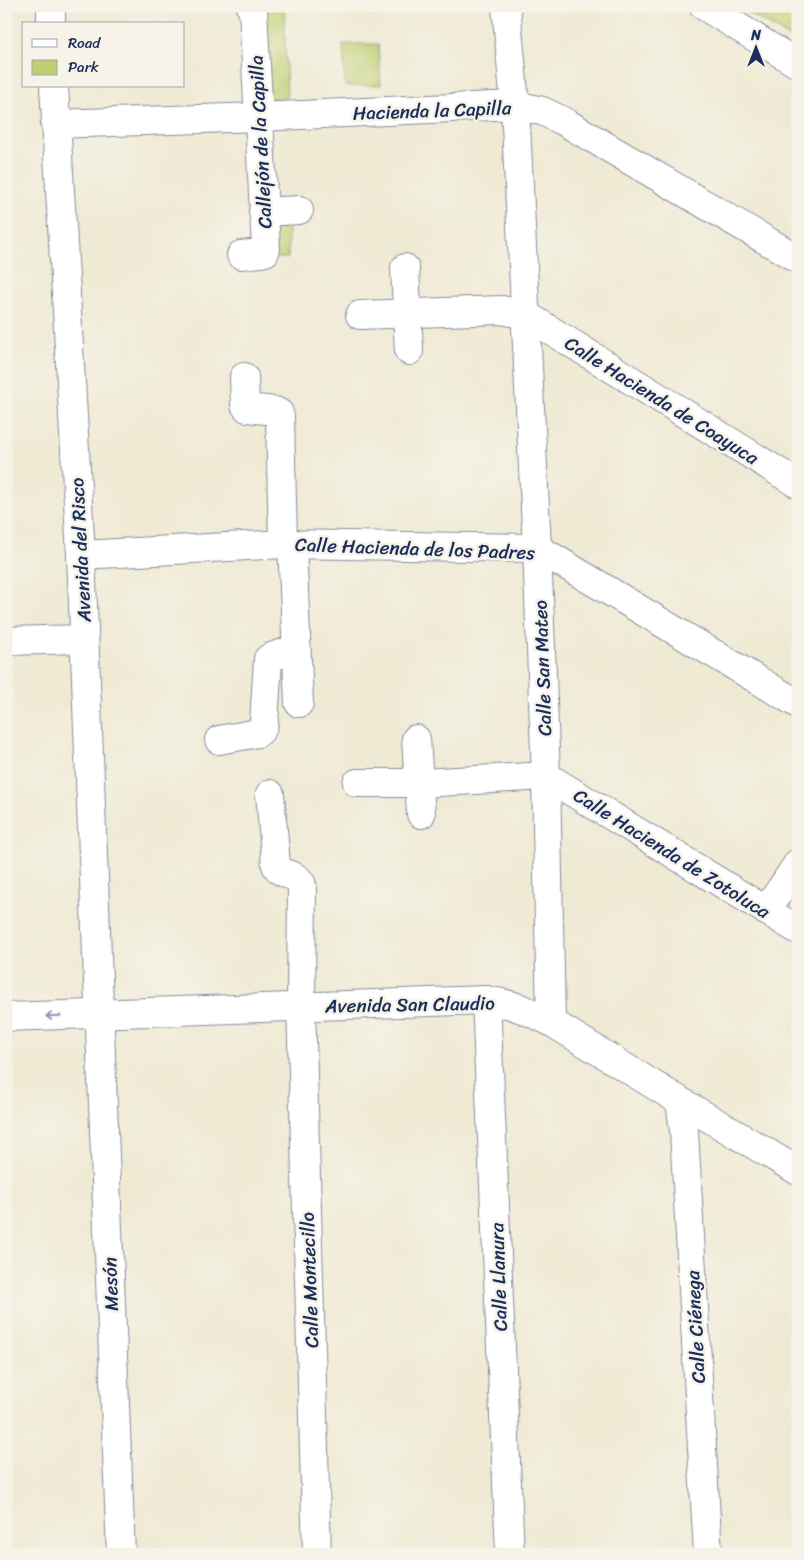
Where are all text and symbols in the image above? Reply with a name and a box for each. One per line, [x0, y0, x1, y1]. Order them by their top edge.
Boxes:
legend [22, 22, 185, 88]
north arrow [732, 22, 782, 72]
text: N [750, 23, 761, 48]
text: Road [68, 30, 101, 56]
text: Park [68, 54, 99, 80]
street label: Callejón de la Capilla [239, 54, 282, 229]
street label: Hacienda la Capilla [352, 91, 512, 130]
street label: Calle Hacienda de Coayuca [558, 327, 766, 474]
street label: Avenida del Risco [60, 477, 101, 624]
street label: Calle Hacienda de los Padres [294, 528, 536, 569]
street label: Calle San Mateo [524, 599, 561, 737]
street label: Calle Hacienda de Zotoluca [567, 779, 777, 928]
street label: Avenida San Claudio [324, 987, 495, 1022]
one-way arrow [45, 1011, 61, 1020]
street label: Calle Montecillo [291, 1211, 328, 1348]
street label: Calle Llanura [480, 1222, 517, 1332]
street label: Mesón [93, 1256, 128, 1311]
street label: Calle Ciénega [676, 1269, 715, 1384]

